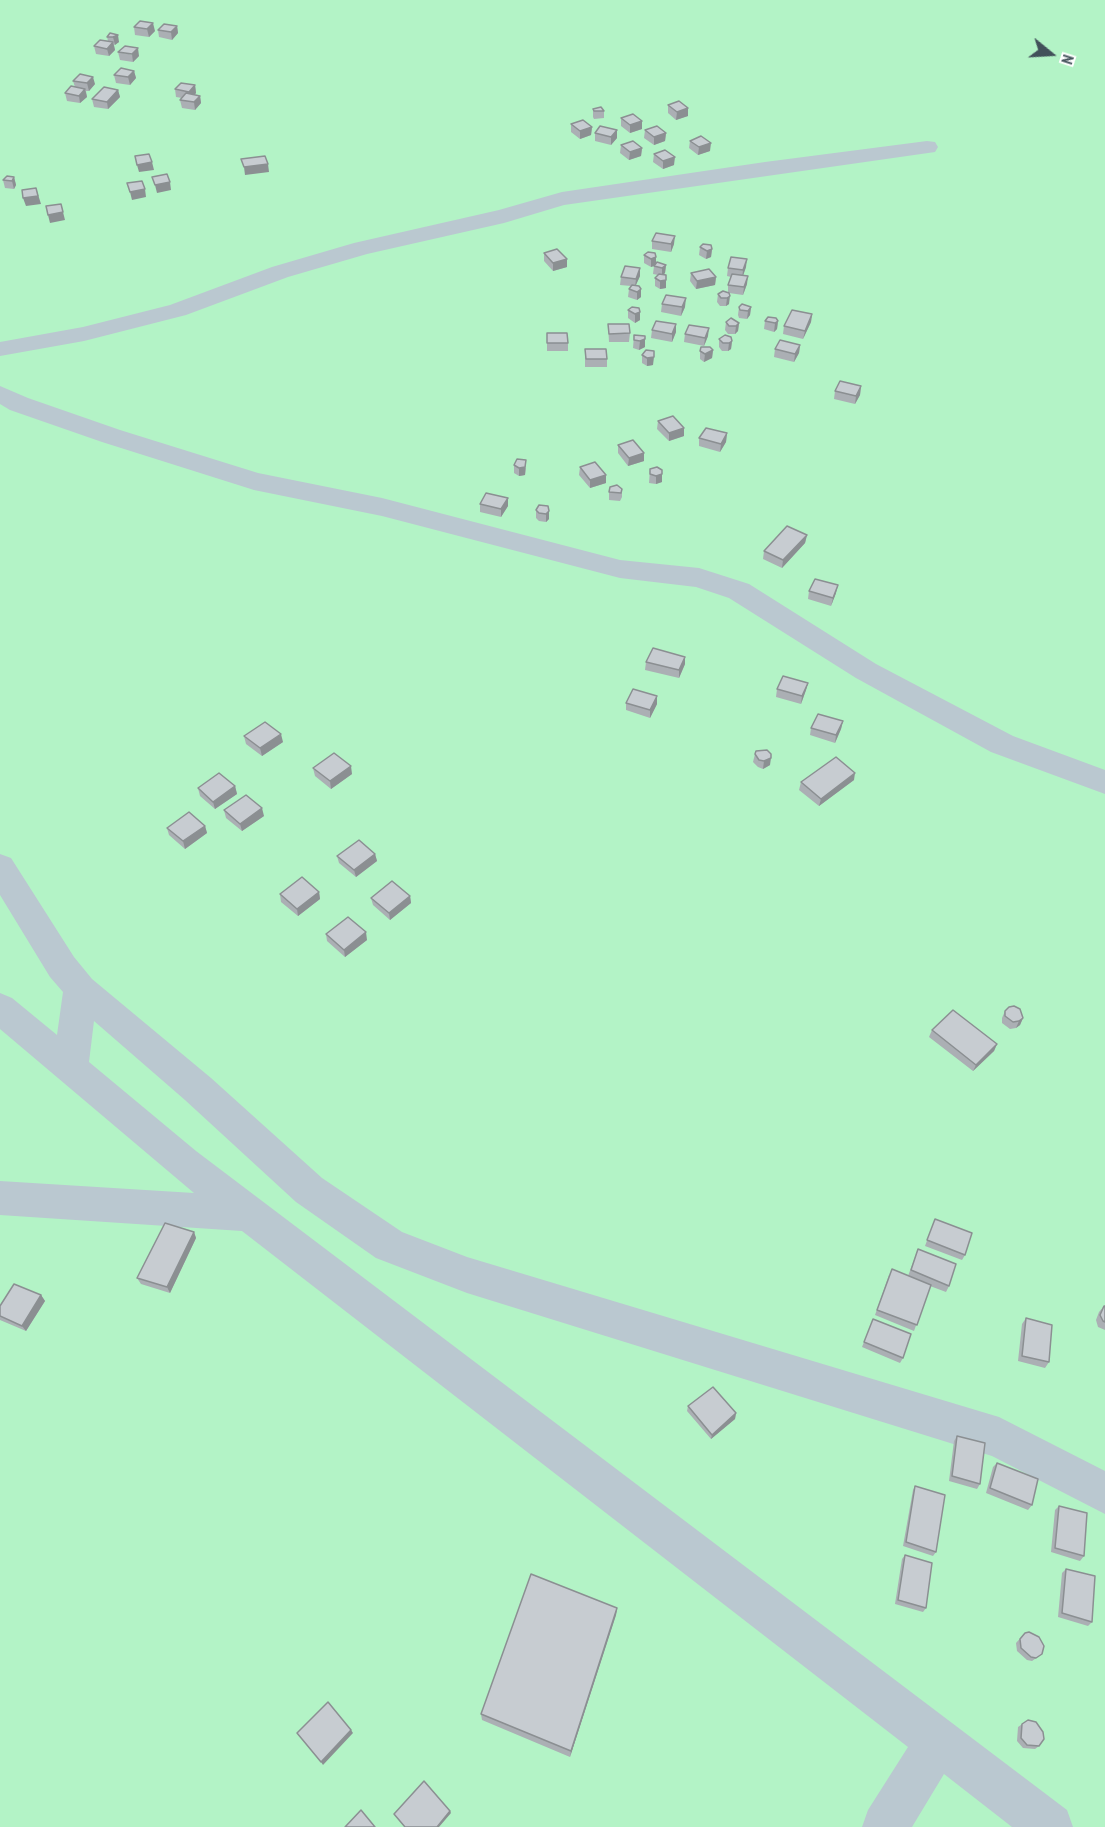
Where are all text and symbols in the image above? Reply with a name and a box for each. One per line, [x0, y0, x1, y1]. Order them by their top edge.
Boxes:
north arrow [1021, 24, 1081, 84]
text: N [1057, 52, 1079, 67]

